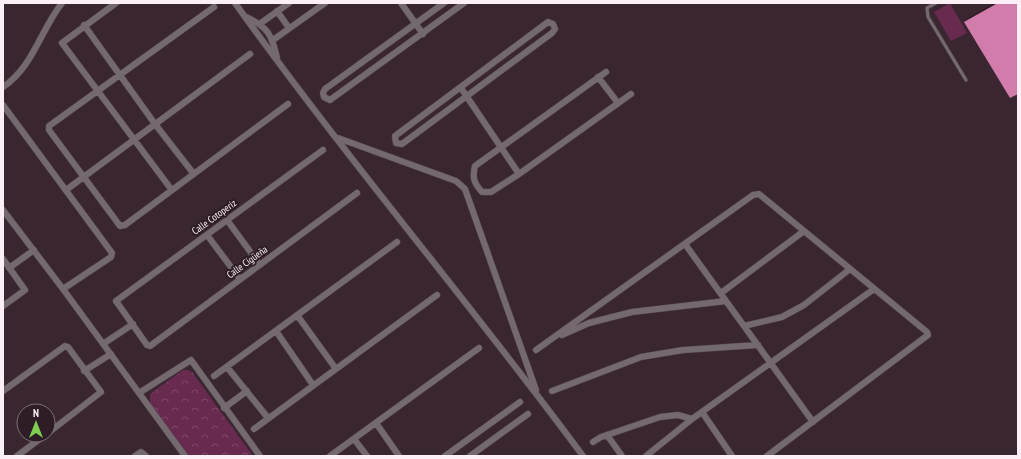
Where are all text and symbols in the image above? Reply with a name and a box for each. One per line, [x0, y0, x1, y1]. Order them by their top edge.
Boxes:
street label: Calle Cotoperiz [189, 196, 239, 238]
street label: Calle Cigüeña [224, 243, 270, 281]
north arrow [16, 403, 56, 443]
text: N [33, 406, 39, 420]

